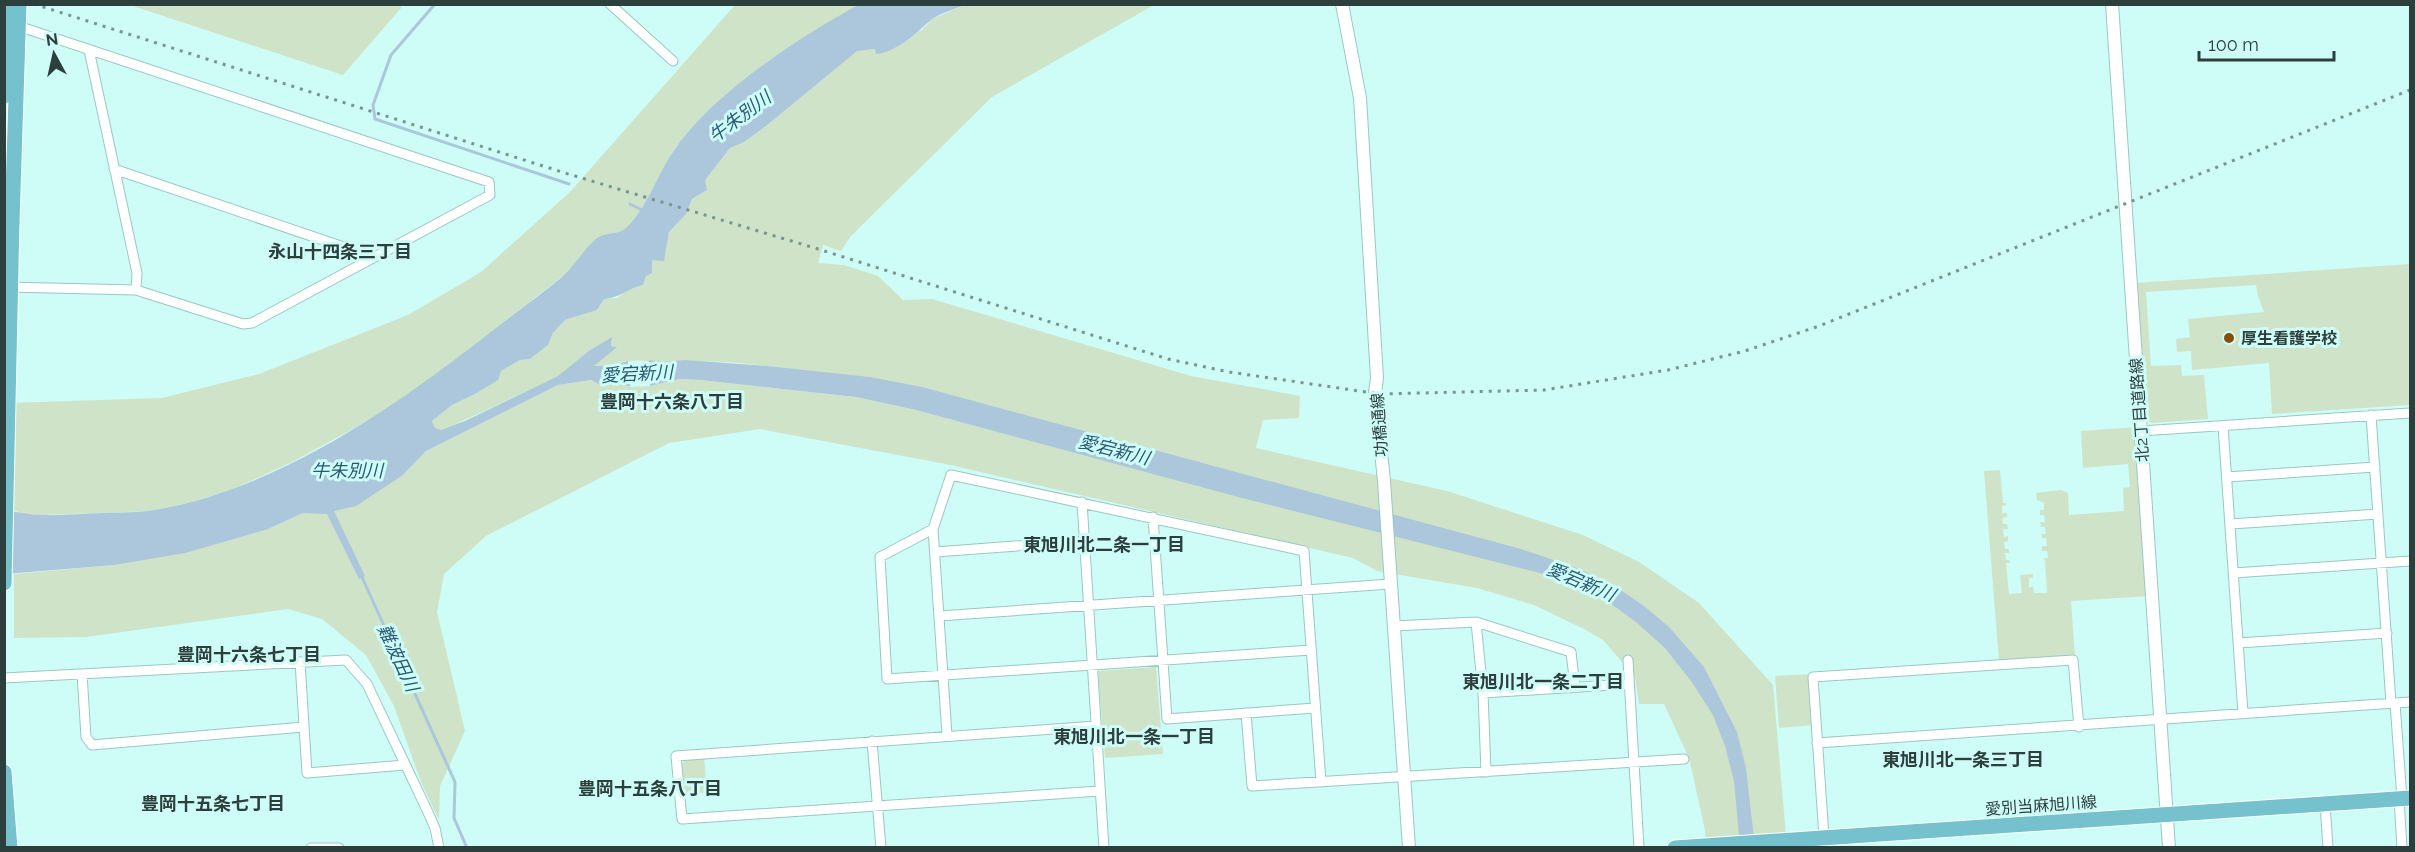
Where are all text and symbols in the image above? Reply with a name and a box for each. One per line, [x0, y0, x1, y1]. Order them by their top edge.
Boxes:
north arrow [24, 24, 84, 84]
scale bar [2199, 24, 2334, 62]
text: N [45, 29, 59, 50]
text: 100 m [2208, 34, 2259, 55]
water label: 牛朱別川 [705, 85, 776, 147]
district label: 永山十四条三丁目 [268, 241, 412, 262]
place label: 厚生看護学校 [2241, 329, 2337, 348]
marker: 厚生看護学校 [2222, 331, 2236, 345]
street label: 北2丁目道路線 [2126, 357, 2153, 463]
water label: 愛宕新川 [600, 361, 675, 386]
district label: 豊岡十六条八丁目 [600, 391, 744, 412]
street label: 功橋通線 [1368, 392, 1391, 458]
water label: 愛宕新川 [1077, 431, 1154, 469]
water label: 牛朱別川 [311, 460, 385, 481]
district label: 東旭川北二条一丁目 [1023, 534, 1185, 555]
water label: 愛宕新川 [1544, 558, 1620, 606]
water label: 難波田川 [374, 621, 424, 697]
district label: 豊岡十六条七丁目 [177, 644, 321, 665]
district label: 東旭川北一条二丁目 [1462, 671, 1624, 692]
district label: 東旭川北一条一丁目 [1053, 726, 1215, 747]
district label: 東旭川北一条三丁目 [1882, 749, 2044, 770]
district label: 豊岡十五条八丁目 [578, 778, 722, 799]
street label: 愛別当麻旭川線 [1985, 792, 2098, 819]
district label: 豊岡十五条七丁目 [141, 793, 285, 814]

